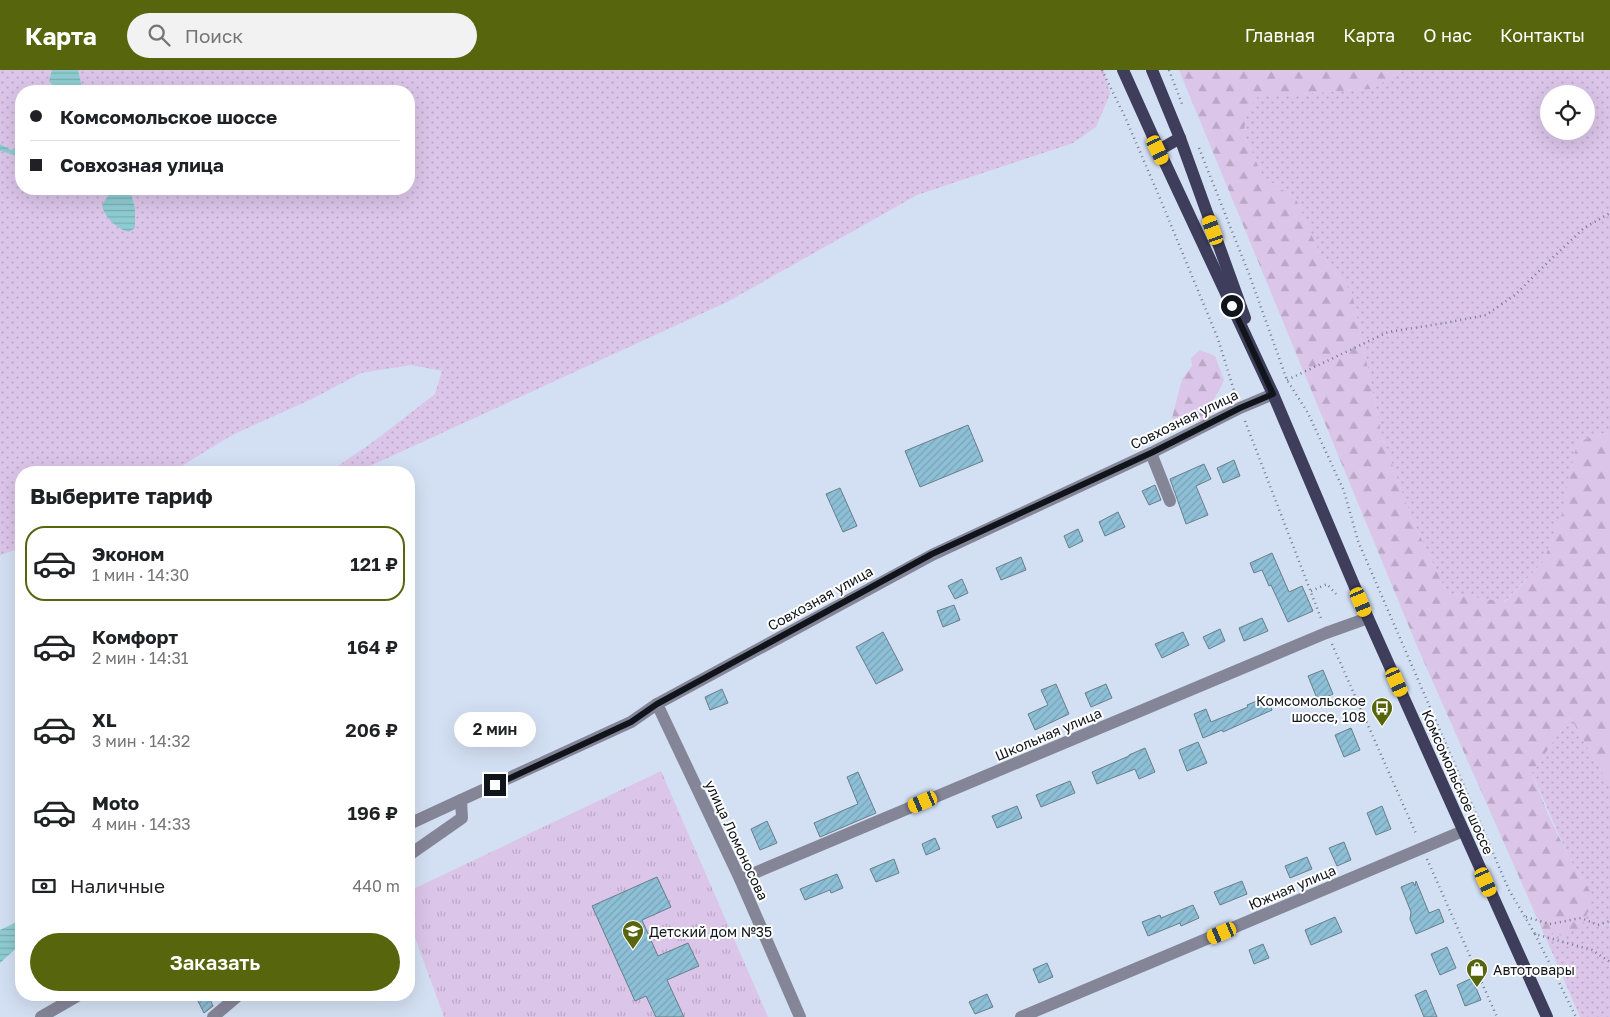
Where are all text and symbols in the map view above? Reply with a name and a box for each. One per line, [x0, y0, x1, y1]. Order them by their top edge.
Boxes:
search box [127, 13, 477, 58]
text: Карта [25, 21, 97, 50]
icon: search [145, 21, 173, 49]
text: Поиск [185, 24, 243, 47]
text: Главная [1245, 24, 1315, 46]
text: Карта [1343, 24, 1395, 46]
text: О нас [1423, 24, 1472, 46]
text: Контакты [1500, 24, 1585, 46]
map controls [1540, 85, 1595, 140]
button: locate [1540, 85, 1595, 140]
text: Комсомольское шоссе [60, 105, 277, 128]
car [1144, 133, 1171, 167]
text: Совхозная улица [60, 153, 224, 176]
car [1200, 213, 1225, 247]
route start [1221, 295, 1243, 317]
street label: Совхозная улица [1127, 386, 1241, 452]
text: Выберите тариф [30, 482, 213, 509]
icon: car [32, 541, 77, 586]
text: Эконом [92, 542, 164, 565]
text: 121 ₽ [350, 552, 398, 575]
street label: Совхозная улица [764, 562, 876, 634]
text: 1 мин · 14:30 [92, 565, 189, 585]
car [1348, 585, 1373, 619]
icon: car [32, 624, 77, 669]
text: Комфорт [92, 625, 178, 648]
text: 164 ₽ [347, 635, 398, 658]
text: 2 мин · 14:31 [92, 648, 189, 668]
car [1384, 665, 1409, 699]
place label: Комсомольское шоссе, 108 [1256, 692, 1366, 725]
bus stop icon: Комсомольское шоссе, 108 [1370, 696, 1394, 727]
street label: Школьная улица [992, 704, 1104, 764]
icon: car [32, 707, 77, 752]
street label: Комсомольское шоссе [1418, 707, 1498, 857]
text: XL [92, 708, 117, 731]
callout: 2 мин [454, 712, 536, 748]
text: 206 ₽ [345, 718, 398, 741]
text: 2 мин [473, 719, 517, 739]
text: 3 мин · 14:32 [92, 731, 190, 751]
route end [484, 774, 506, 796]
street label: улица Ломоносова [702, 777, 772, 903]
car [906, 789, 939, 815]
icon: car [32, 790, 77, 835]
text: Moto [92, 791, 139, 814]
text: 196 ₽ [347, 801, 398, 824]
text: 4 мин · 14:33 [92, 814, 191, 834]
street label: Южная улица [1246, 861, 1338, 913]
car [1473, 865, 1498, 899]
icon: cash [30, 872, 58, 900]
text: Наличные [70, 874, 165, 897]
text: 440 m [352, 876, 400, 896]
school or university icon: Детский дом №35 [621, 919, 645, 950]
car [1205, 920, 1238, 946]
place label: Детский дом №35 [649, 923, 772, 940]
button: Заказать [30, 933, 400, 991]
shop icon: Автотовары [1465, 957, 1489, 988]
place label: Автотовары [1493, 961, 1575, 978]

